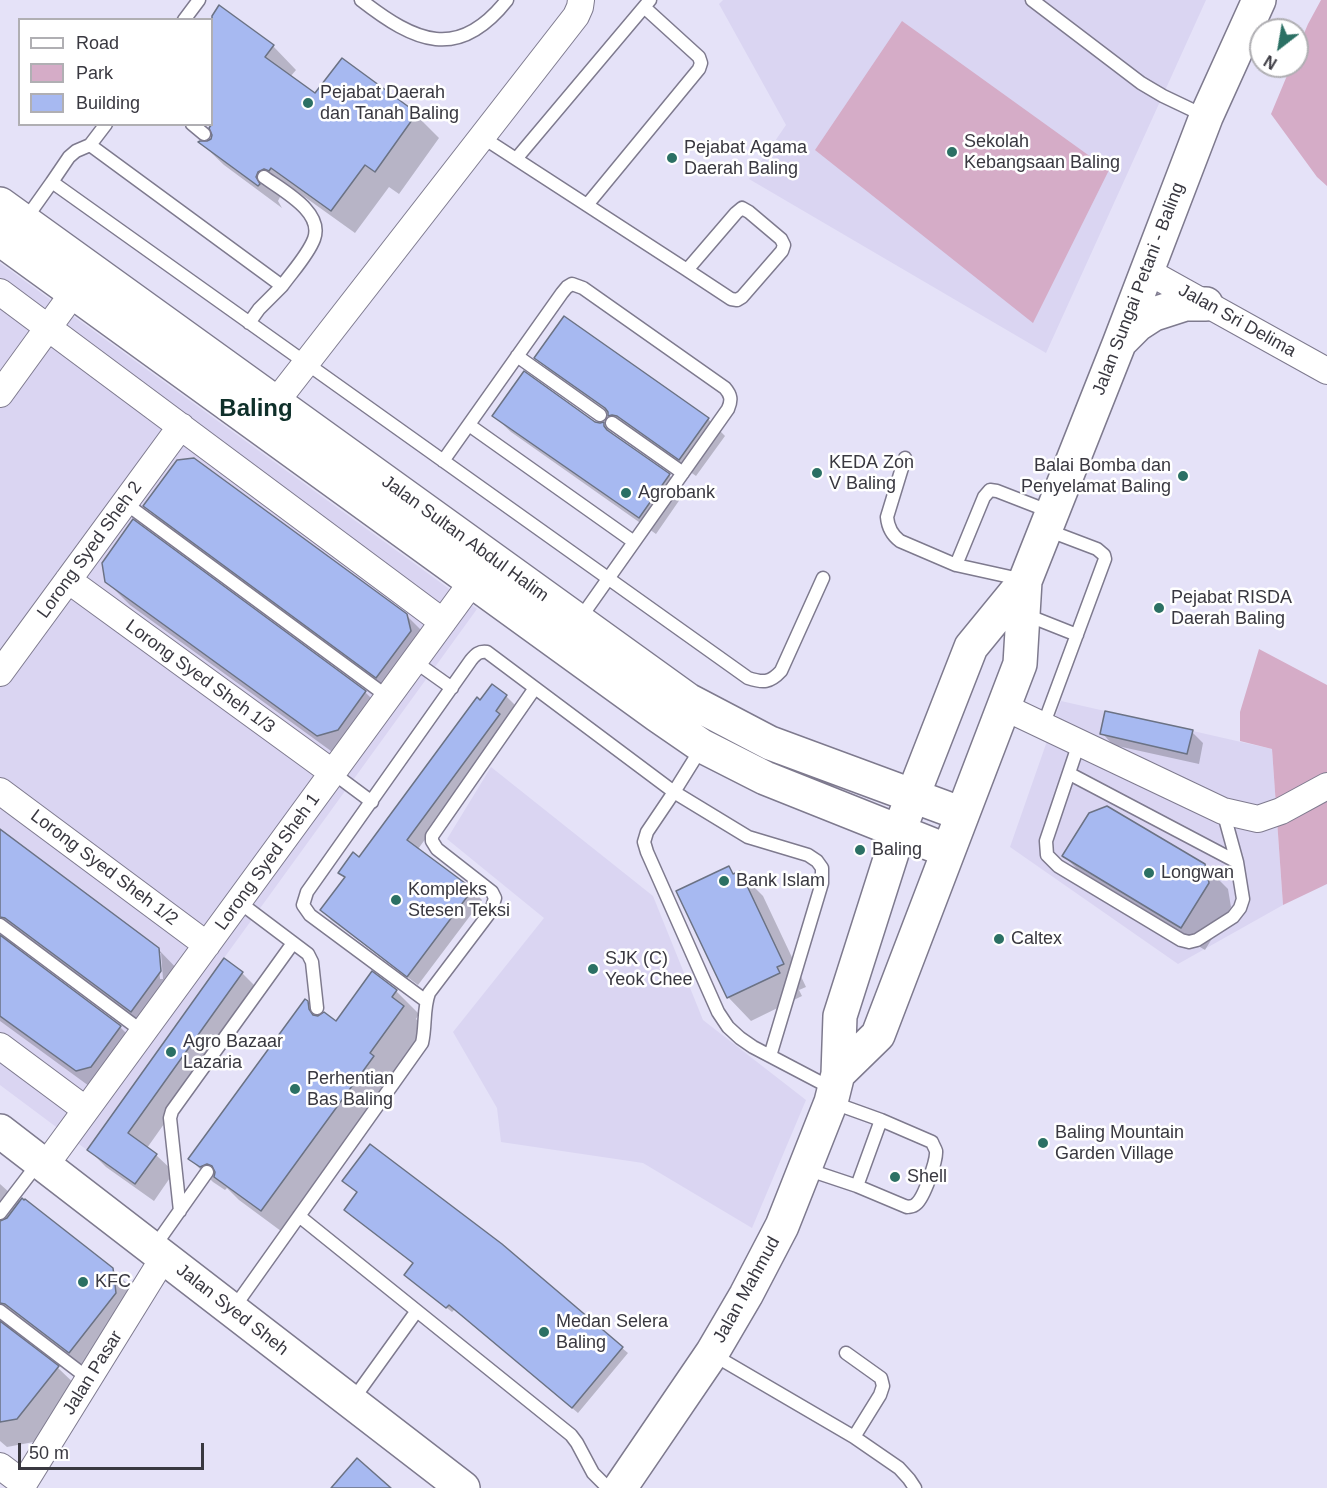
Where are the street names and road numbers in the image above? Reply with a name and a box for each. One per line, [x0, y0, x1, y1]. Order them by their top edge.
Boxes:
street label: Jalan Sungai Petani - Baling [1088, 180, 1190, 398]
street label: Jalan Sri Delima [1174, 280, 1300, 362]
street label: Jalan Sultan Abdul Halim [377, 471, 553, 607]
street label: Lorong Syed Sheh 2 [33, 477, 147, 623]
street label: Lorong Syed Sheh 1/3 [121, 616, 279, 738]
street label: Lorong Syed Sheh 1 [211, 789, 325, 935]
street label: Lorong Syed Sheh 1/2 [26, 805, 182, 931]
street label: Jalan Mahmud [709, 1233, 785, 1347]
street label: Jalan Syed Sheh [172, 1260, 292, 1360]
street label: Jalan Pasar [59, 1327, 127, 1419]

